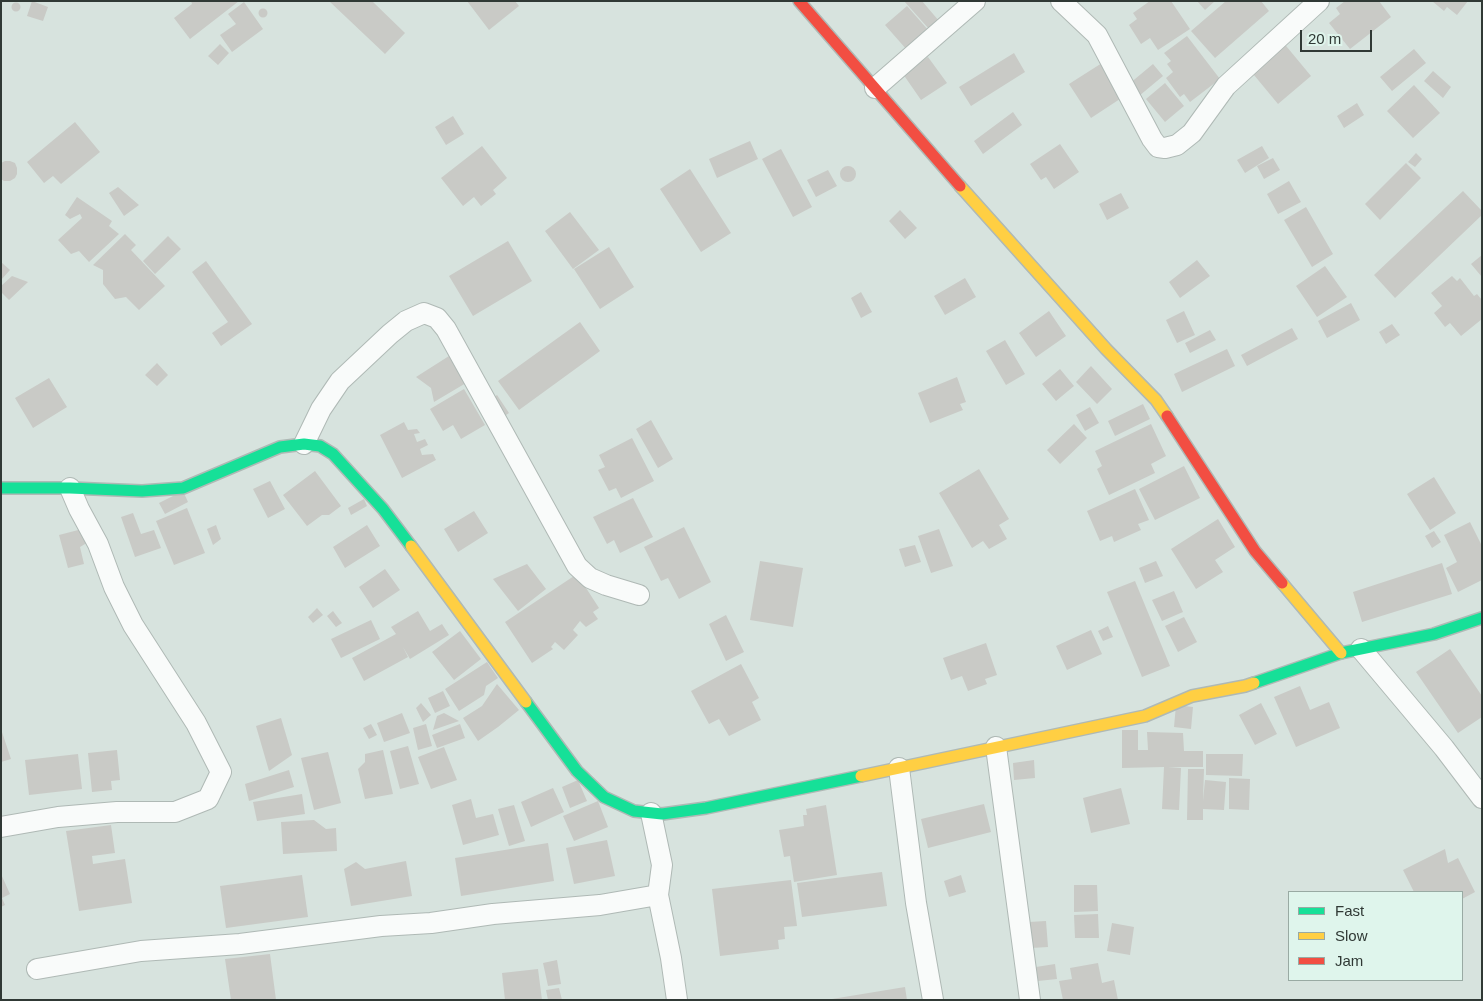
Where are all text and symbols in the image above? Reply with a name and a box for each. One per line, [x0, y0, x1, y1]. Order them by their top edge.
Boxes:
scale bar [1303, 20, 1376, 52]
text: 20 m [1308, 30, 1341, 47]
legend [1288, 891, 1463, 981]
text: Fast [1335, 902, 1364, 919]
text: Slow [1335, 927, 1368, 944]
text: Jam [1335, 952, 1363, 969]

